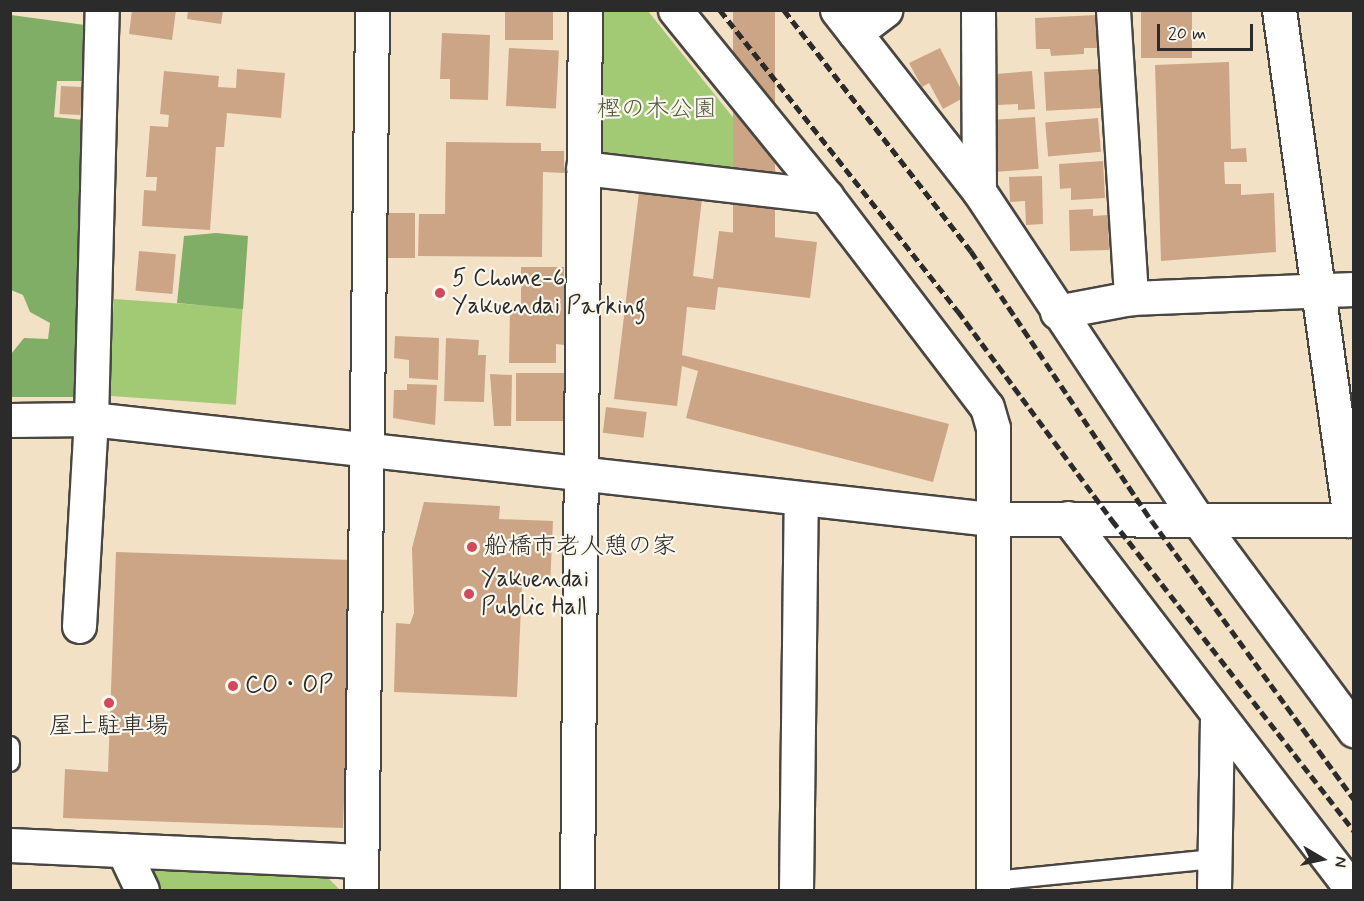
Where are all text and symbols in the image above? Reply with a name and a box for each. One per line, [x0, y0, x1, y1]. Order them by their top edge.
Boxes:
scale bar [1160, 12, 1256, 50]
text: 20 m [1168, 22, 1206, 46]
park label: 樫の木公園 [597, 96, 717, 124]
place label: 5 Chome-6 Yakuendai Parking [452, 265, 643, 321]
marker: 5 Chome-6 Yakuendai Parking [433, 286, 447, 300]
place label: 船橋市老人憩の家 [484, 533, 676, 561]
marker: 船橋市老人憩の家 [465, 540, 479, 554]
place label: Yakuendai Public Hall [481, 566, 590, 622]
marker: Yakuendai Public Hall [462, 587, 476, 601]
place label: CO・OP [245, 672, 333, 700]
marker: CO・OP [226, 679, 240, 693]
marker: 屋上駐車場 [102, 696, 116, 710]
place label: 屋上駐車場 [49, 713, 169, 741]
north arrow [1292, 829, 1352, 889]
text: N [1329, 855, 1351, 869]

